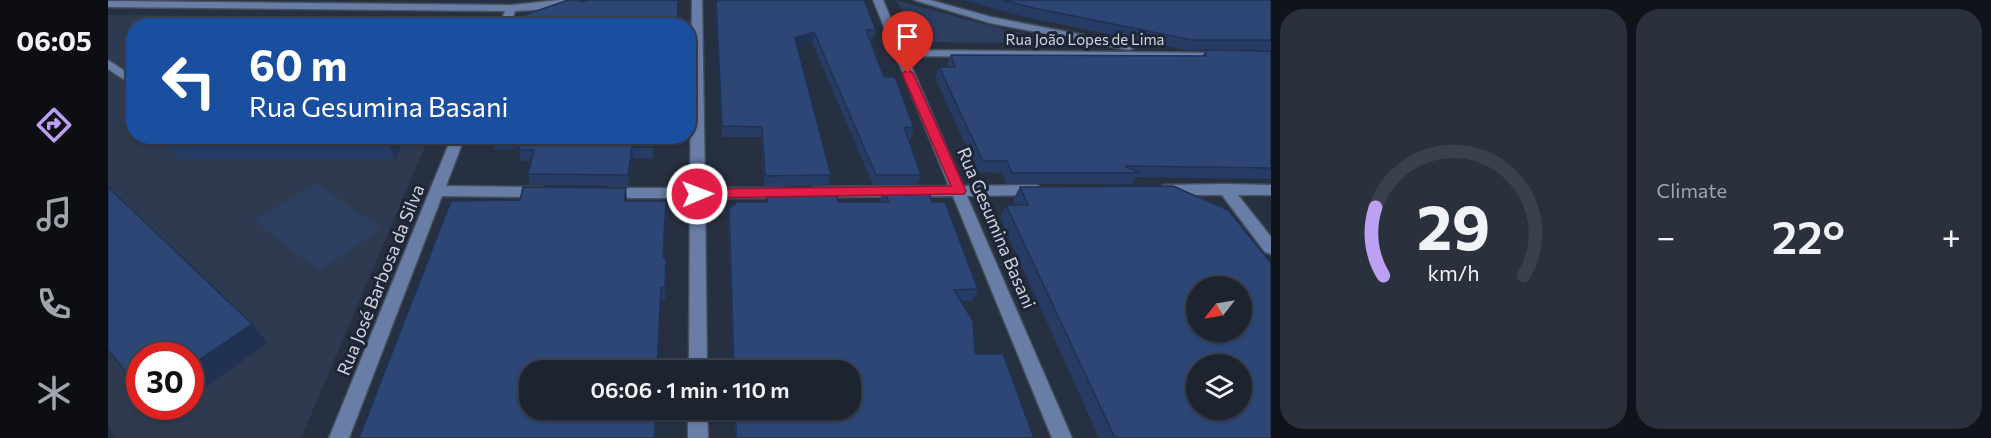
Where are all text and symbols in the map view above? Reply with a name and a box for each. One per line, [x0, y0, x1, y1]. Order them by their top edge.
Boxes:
pin [882, 11, 933, 73]
icon: arrive [891, 20, 924, 53]
text: 06:05 [16, 24, 92, 57]
street label: Rua João Lopes de Lima [1006, 30, 1164, 48]
text: 60 m [249, 38, 348, 90]
icon: left [150, 42, 228, 120]
text: Rua Gesumina Basani [249, 90, 508, 123]
icon: directions [33, 104, 75, 146]
street label: Rua Gesumina Basani [953, 144, 1041, 311]
position arrow [665, 162, 729, 226]
text: Climate [1657, 178, 1727, 202]
street label: Rua José Barbosa da Silva [332, 181, 428, 378]
text: 29 [1416, 187, 1490, 263]
icon: music [33, 193, 75, 235]
text: 22° [1772, 208, 1845, 263]
text: − [1657, 215, 1675, 256]
text: + [1942, 215, 1961, 256]
text: km/h [1427, 259, 1479, 285]
north arrow [1186, 276, 1252, 342]
map controls [1186, 276, 1252, 420]
icon: phone [33, 283, 75, 325]
speed limit sign: 30 [126, 342, 204, 420]
button: layers [1186, 354, 1252, 420]
icon: climate [33, 372, 75, 414]
text: 06:06 · 1 min · 110 m [590, 376, 790, 403]

